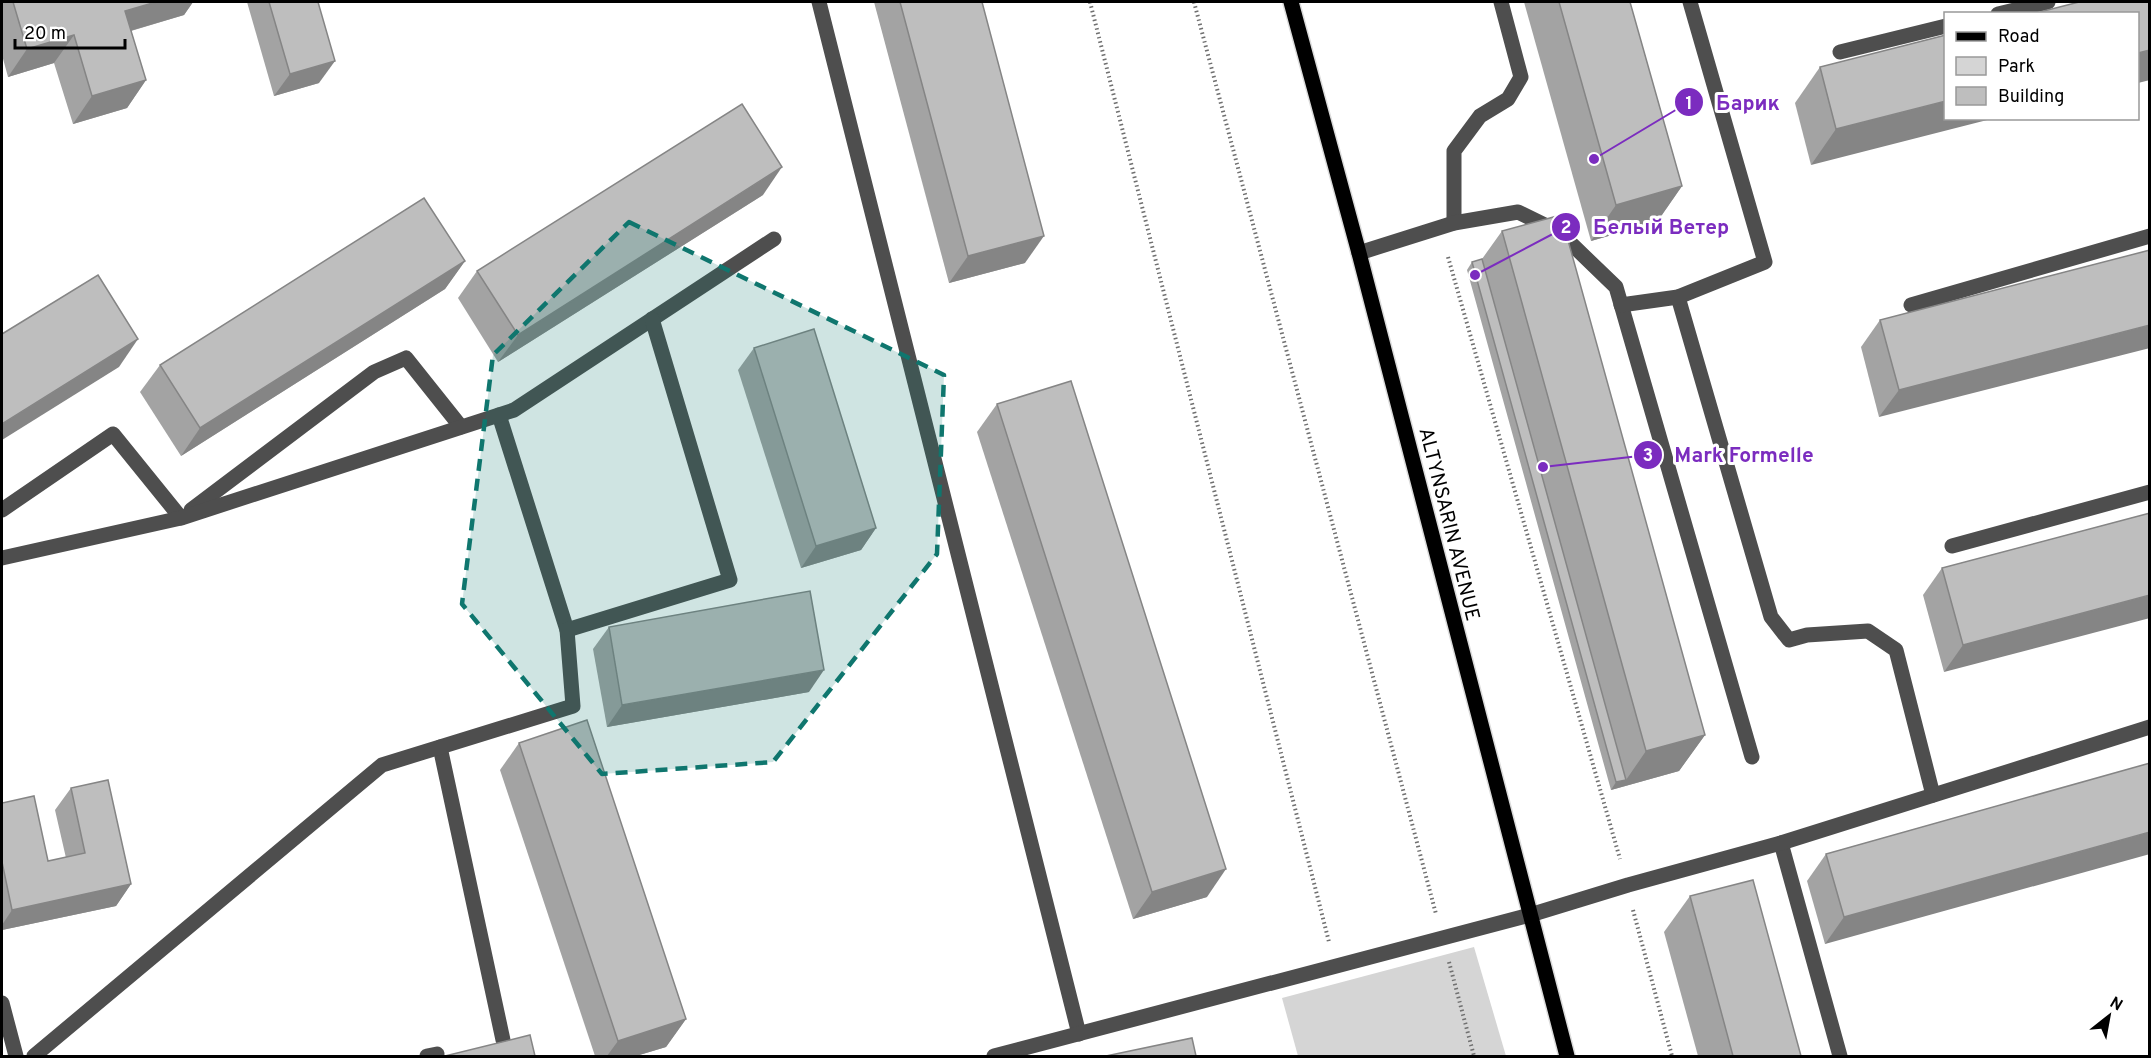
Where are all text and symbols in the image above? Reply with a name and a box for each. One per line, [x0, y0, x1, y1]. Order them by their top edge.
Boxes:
scale bar [15, 12, 124, 50]
legend [1944, 12, 2139, 120]
text: 20 m [24, 23, 66, 46]
text: Road [1998, 26, 2040, 49]
text: Park [1998, 56, 2035, 79]
callout: Барик [1674, 83, 1792, 122]
text: Building [1998, 86, 2064, 109]
text: Барик [1716, 91, 1780, 118]
text: 1 [1685, 93, 1693, 116]
callout: Белый Ветер [1551, 207, 1741, 246]
text: Белый Ветер [1593, 215, 1729, 242]
text: 2 [1560, 217, 1572, 240]
street label: ALTYNSARIN AVENUE [1411, 425, 1485, 624]
callout: Mark Formelle [1633, 435, 1826, 474]
text: Mark Formelle [1674, 443, 1814, 470]
text: 3 [1643, 445, 1653, 468]
north arrow [2079, 986, 2139, 1046]
text: N [2106, 993, 2126, 1016]

